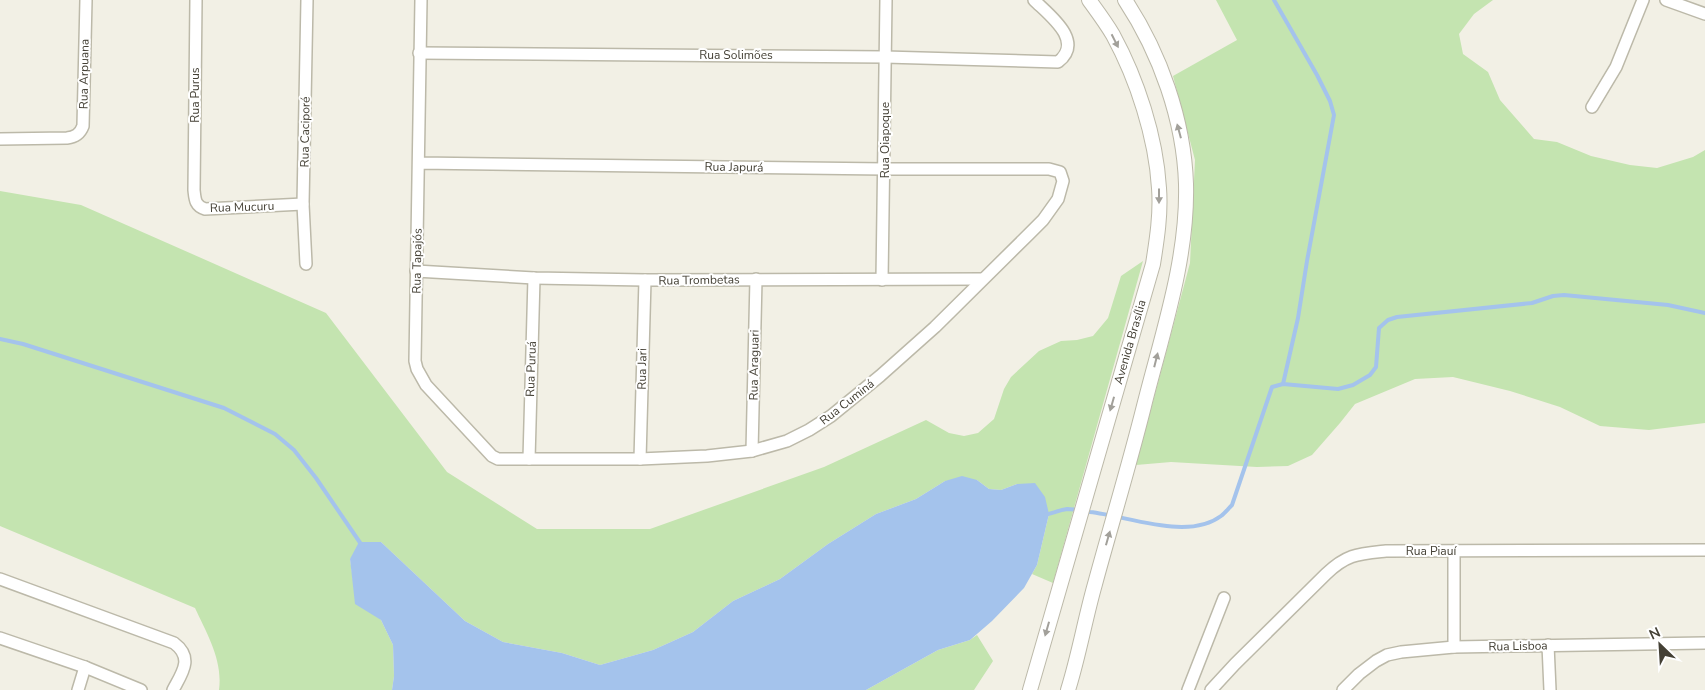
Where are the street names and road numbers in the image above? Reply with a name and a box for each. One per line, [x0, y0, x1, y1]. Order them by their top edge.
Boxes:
street label: Rua Arpuana [75, 39, 93, 109]
street label: Rua Solimões [699, 47, 773, 63]
street label: Rua Purus [187, 67, 203, 123]
street label: Rua Caciporé [296, 96, 314, 168]
street label: Rua Oiapoque [877, 102, 893, 178]
street label: Rua Japurá [704, 158, 764, 176]
street label: Rua Mucuru [209, 198, 275, 216]
street label: Rua Tapajós [408, 228, 426, 294]
street label: Rua Trombetas [658, 271, 740, 289]
street label: Avenida Brasília [1110, 298, 1150, 386]
street label: Rua Araguari [745, 329, 763, 401]
street label: Rua Puruá [522, 341, 540, 397]
street label: Rua Jari [634, 348, 650, 390]
street label: Rua Cuminá [816, 376, 878, 428]
street label: Rua Piauí [1406, 543, 1457, 559]
street label: Rua Lisboa [1488, 637, 1548, 655]

